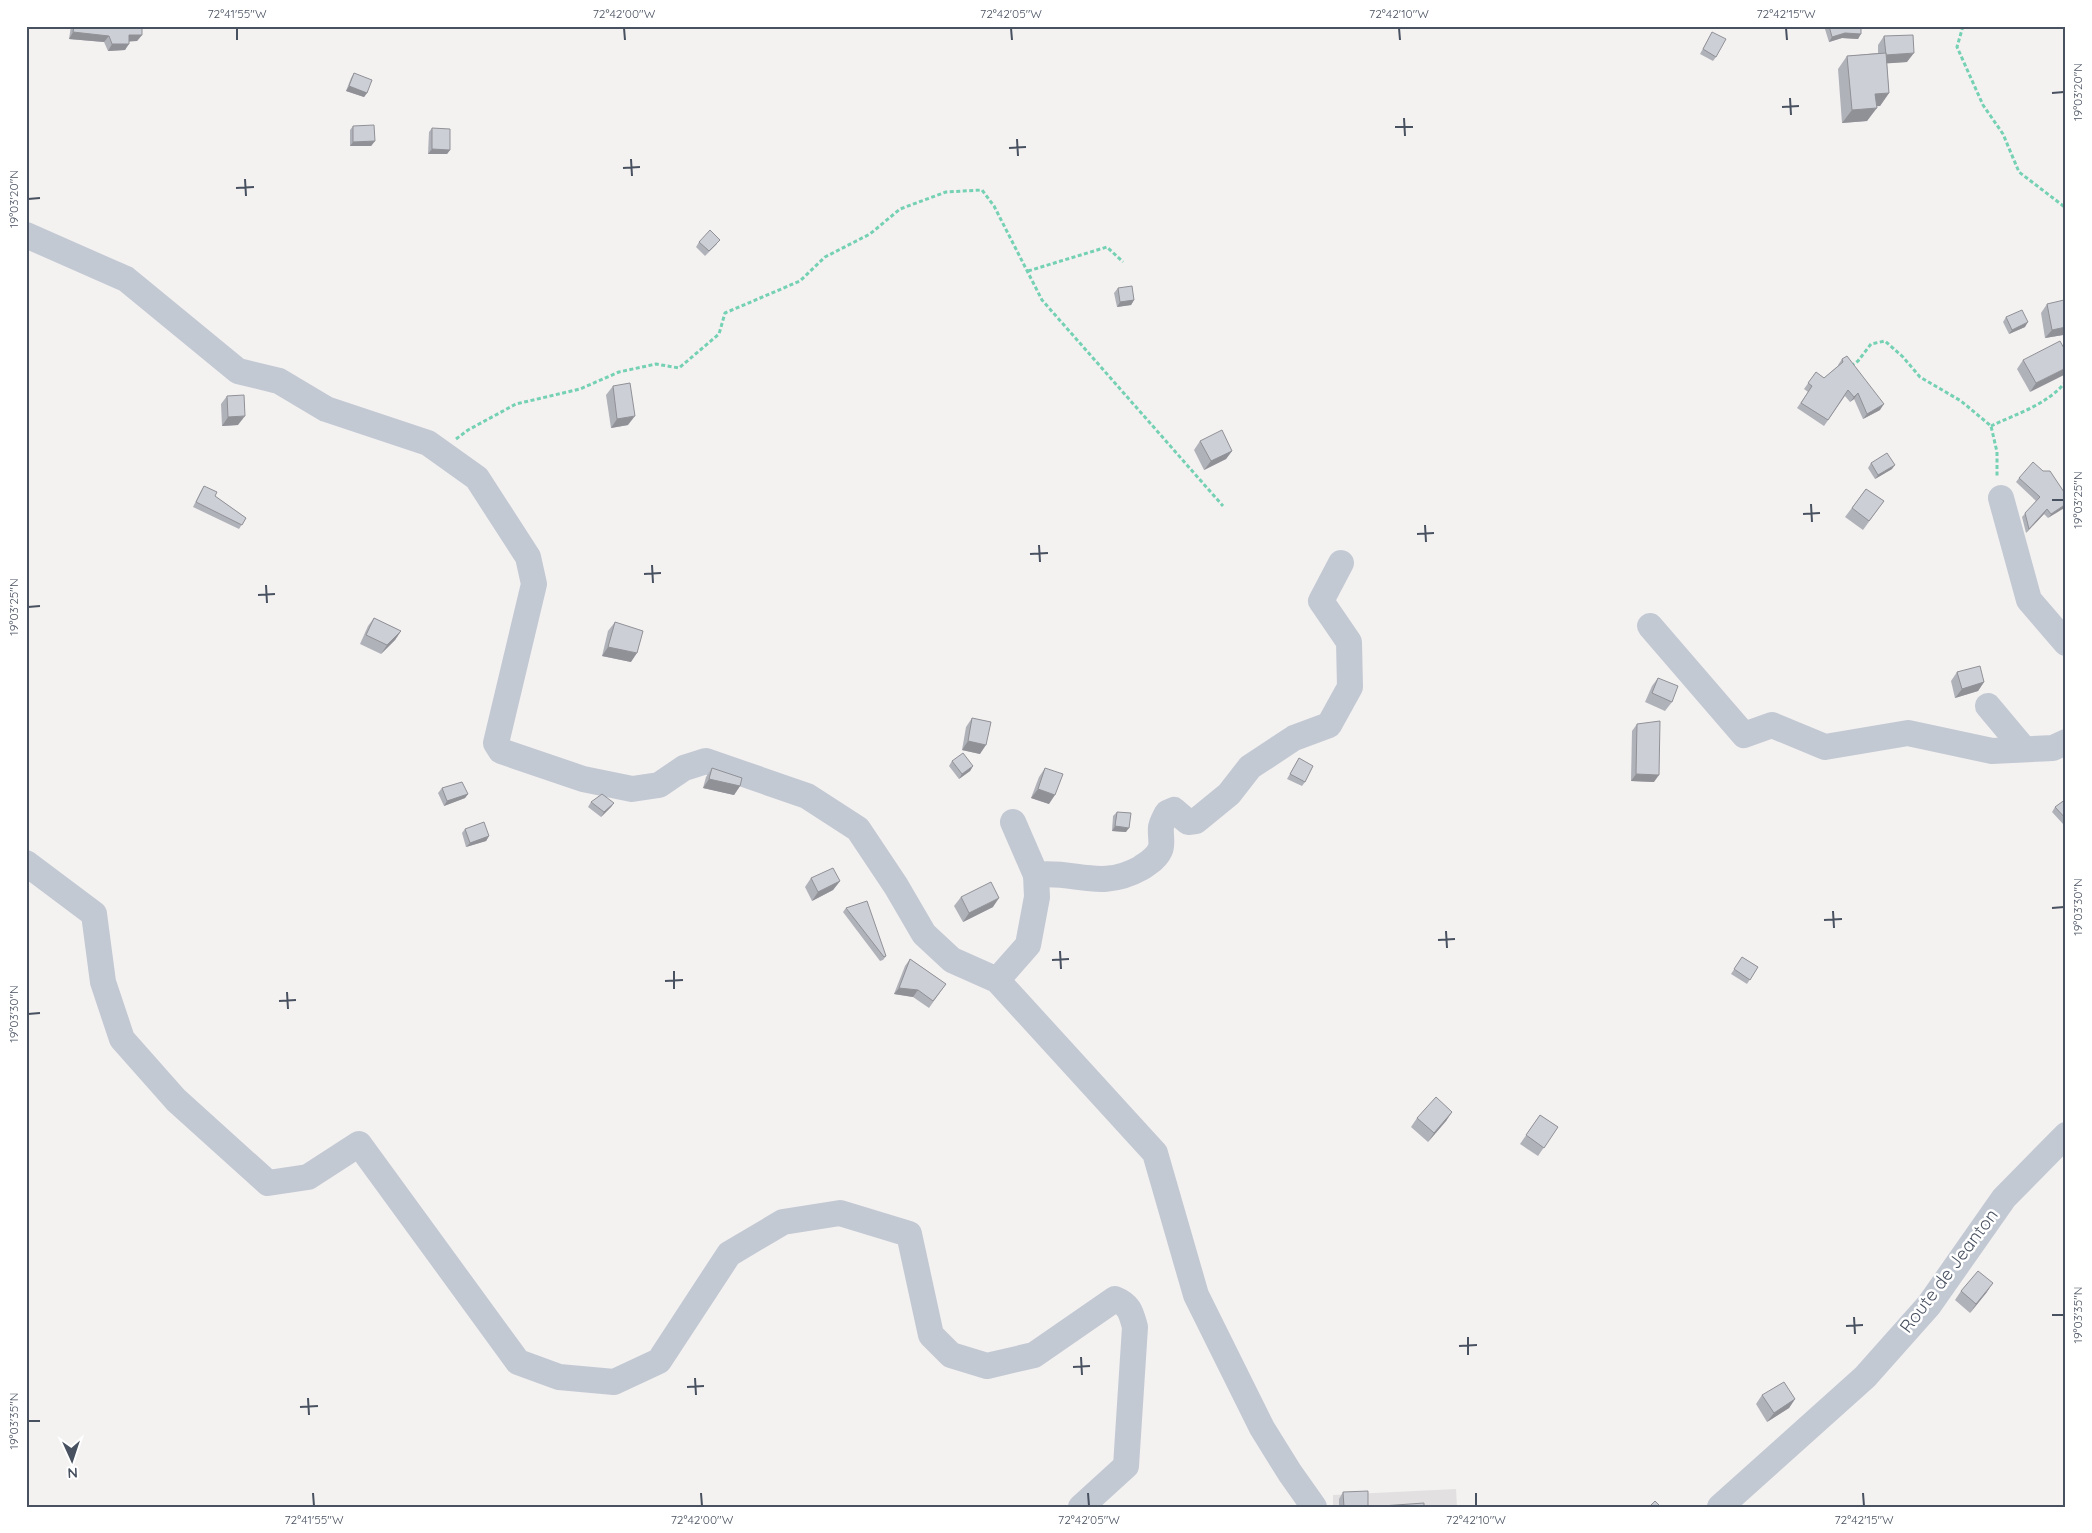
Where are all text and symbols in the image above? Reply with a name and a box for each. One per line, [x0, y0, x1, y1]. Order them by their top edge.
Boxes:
text: 72°41'55"W [207, 6, 267, 21]
text: 72°42'00"W [593, 6, 656, 21]
text: 72°42'05"W [980, 6, 1042, 21]
text: 72°42'10"W [1369, 6, 1429, 21]
text: 72°42'15"W [1756, 6, 1816, 21]
text: 19°03'20"N [2070, 63, 2085, 121]
text: 19°03'20"N [6, 170, 21, 228]
text: 19°03'25"N [2070, 471, 2085, 529]
text: 19°03'25"N [6, 578, 21, 636]
text: 19°03'30"N [2070, 878, 2085, 936]
text: 19°03'30"N [6, 985, 21, 1043]
street label: Route de Jeanton [1894, 1204, 2003, 1337]
text: 19°03'35"N [2070, 1286, 2085, 1344]
text: 19°03'35"N [6, 1392, 21, 1450]
north arrow [48, 1436, 98, 1486]
text: N [67, 1464, 78, 1482]
text: 72°41'55"W [284, 1512, 344, 1527]
text: 72°42'00"W [671, 1512, 734, 1527]
text: 72°42'05"W [1058, 1512, 1120, 1527]
text: 72°42'10"W [1446, 1512, 1506, 1527]
text: 72°42'15"W [1834, 1512, 1894, 1527]

